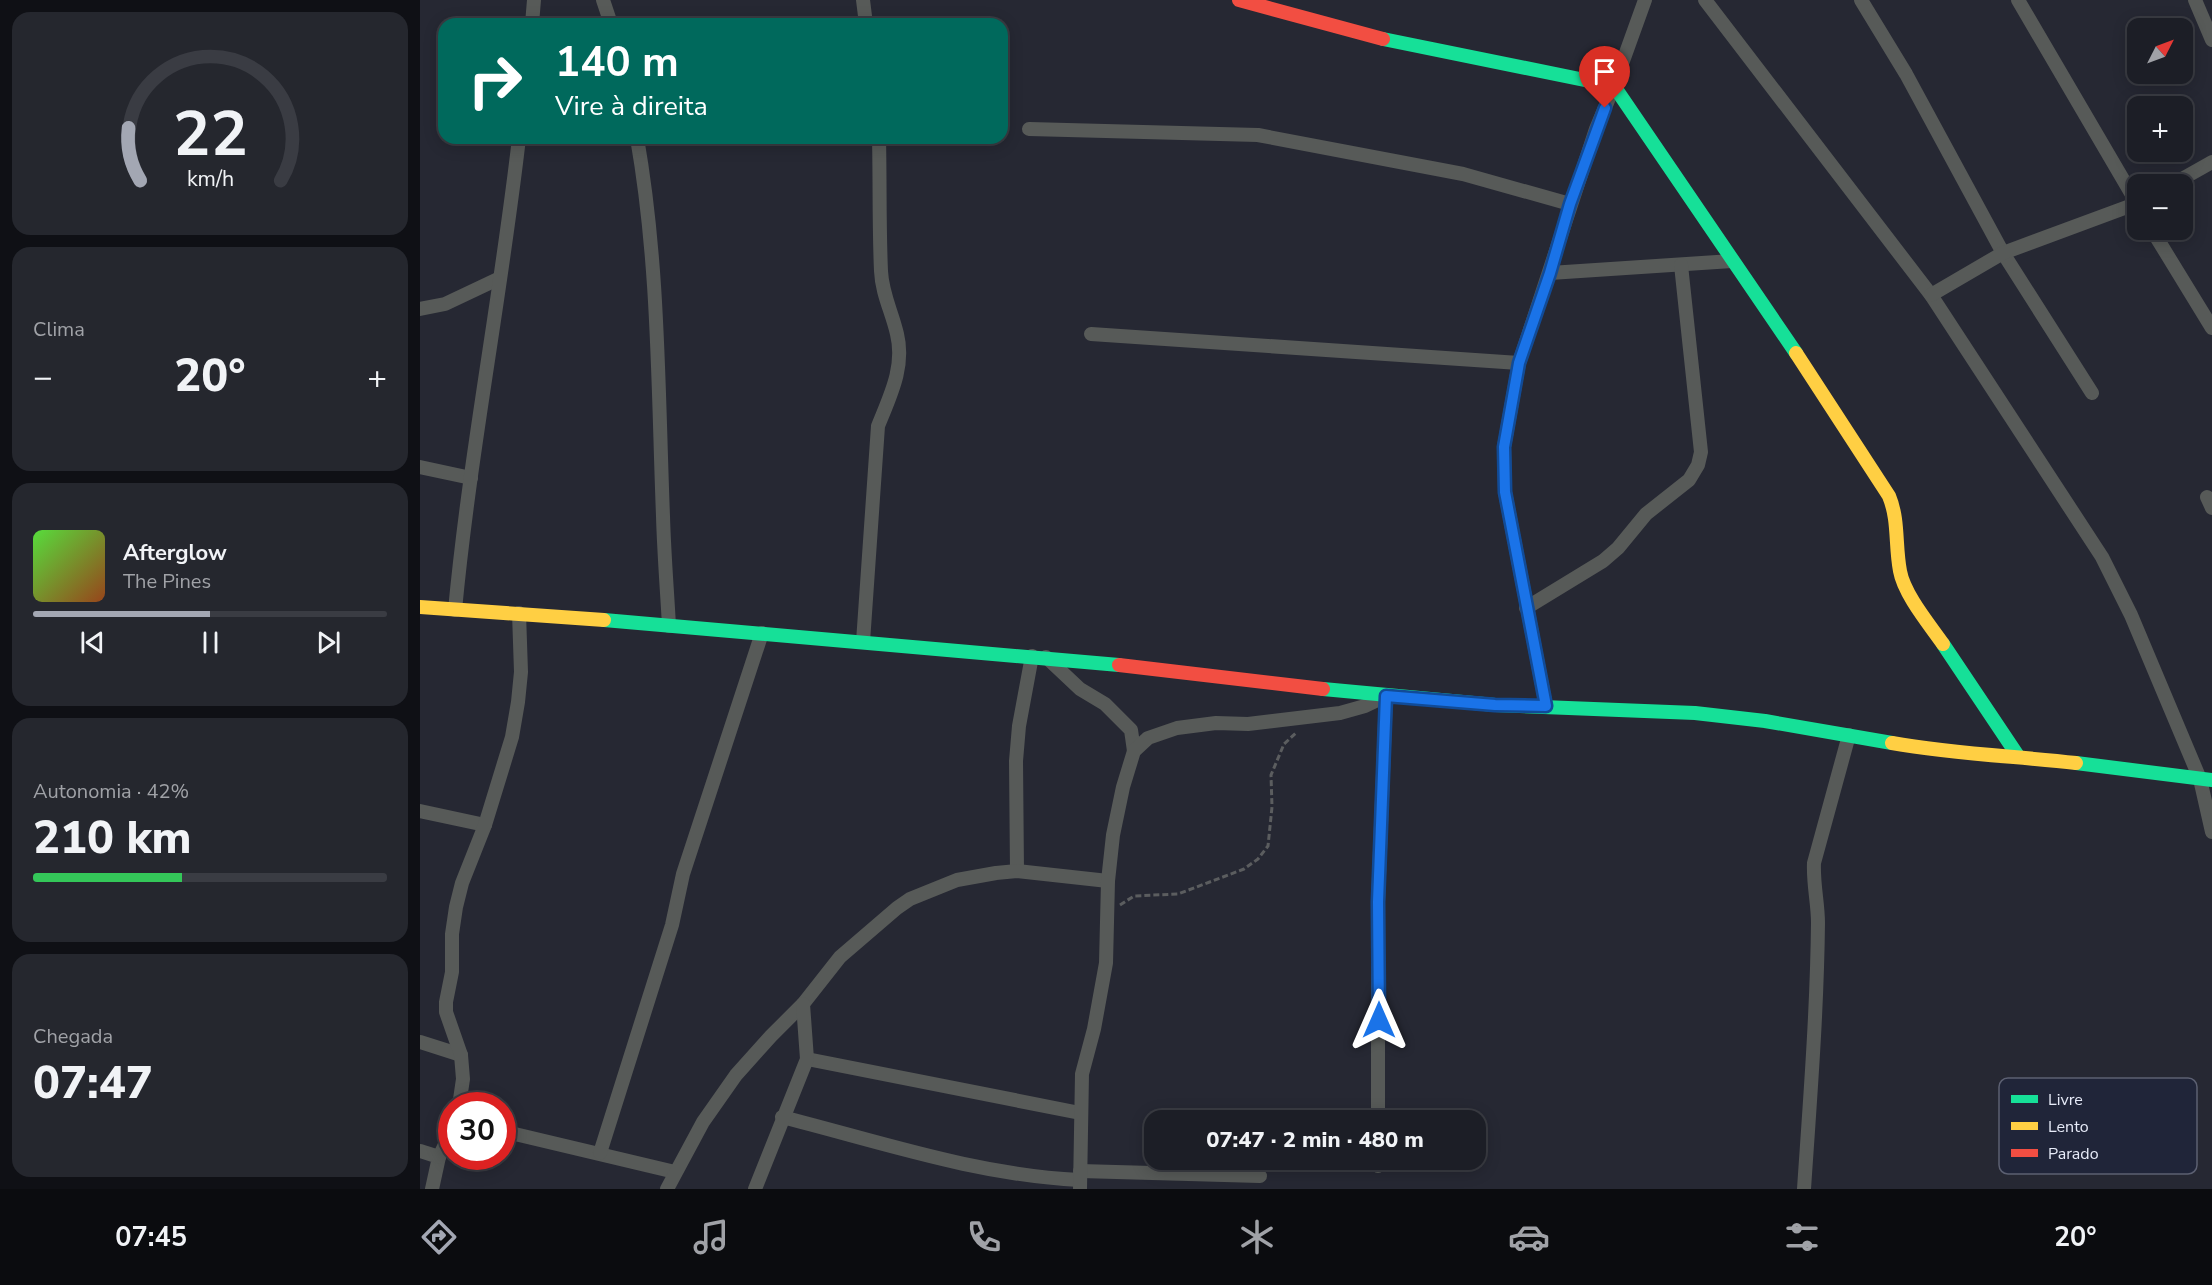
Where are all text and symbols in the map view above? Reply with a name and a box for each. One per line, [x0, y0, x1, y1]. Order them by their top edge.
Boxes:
north arrow [2127, 18, 2193, 84]
map controls [2127, 18, 2193, 240]
text: 140 m [555, 34, 679, 91]
icon: right [456, 42, 534, 120]
pin [1579, 46, 1630, 108]
icon: arrive [1588, 55, 1621, 88]
text: Vire à direita [555, 88, 708, 125]
text: 22 [173, 92, 247, 177]
button: + [2127, 96, 2193, 162]
text: km/h [186, 164, 234, 194]
button: − [2127, 174, 2193, 240]
text: Clima [33, 316, 85, 343]
text: 20° [174, 346, 246, 407]
text: − [33, 355, 53, 400]
text: + [367, 355, 387, 400]
text: Afterglow [123, 538, 227, 568]
text: The Pines [123, 568, 211, 595]
icon: previous [76, 626, 109, 659]
icon: pause [194, 626, 227, 659]
icon: next [312, 626, 345, 659]
text: Autonomia · 42% [33, 778, 189, 805]
text: 210 km [33, 808, 192, 869]
position arrow [1347, 988, 1411, 1052]
text: Chegada [33, 1023, 113, 1050]
text: 07:47 [33, 1053, 153, 1114]
legend [1999, 1078, 2197, 1174]
text: Livre [2048, 1089, 2083, 1111]
speed limit sign: 30 [438, 1092, 516, 1170]
text: Lento [2048, 1116, 2089, 1138]
text: 07:47 · 2 min · 480 m [1206, 1125, 1424, 1155]
text: Parado [2048, 1143, 2099, 1165]
icon: directions [418, 1216, 460, 1258]
icon: music [690, 1216, 732, 1258]
icon: phone [963, 1216, 1005, 1258]
icon: climate [1236, 1216, 1278, 1258]
icon: car [1508, 1216, 1550, 1258]
icon: filters [1781, 1216, 1823, 1258]
text: 07:45 [115, 1219, 187, 1256]
text: 20° [2054, 1219, 2097, 1256]

